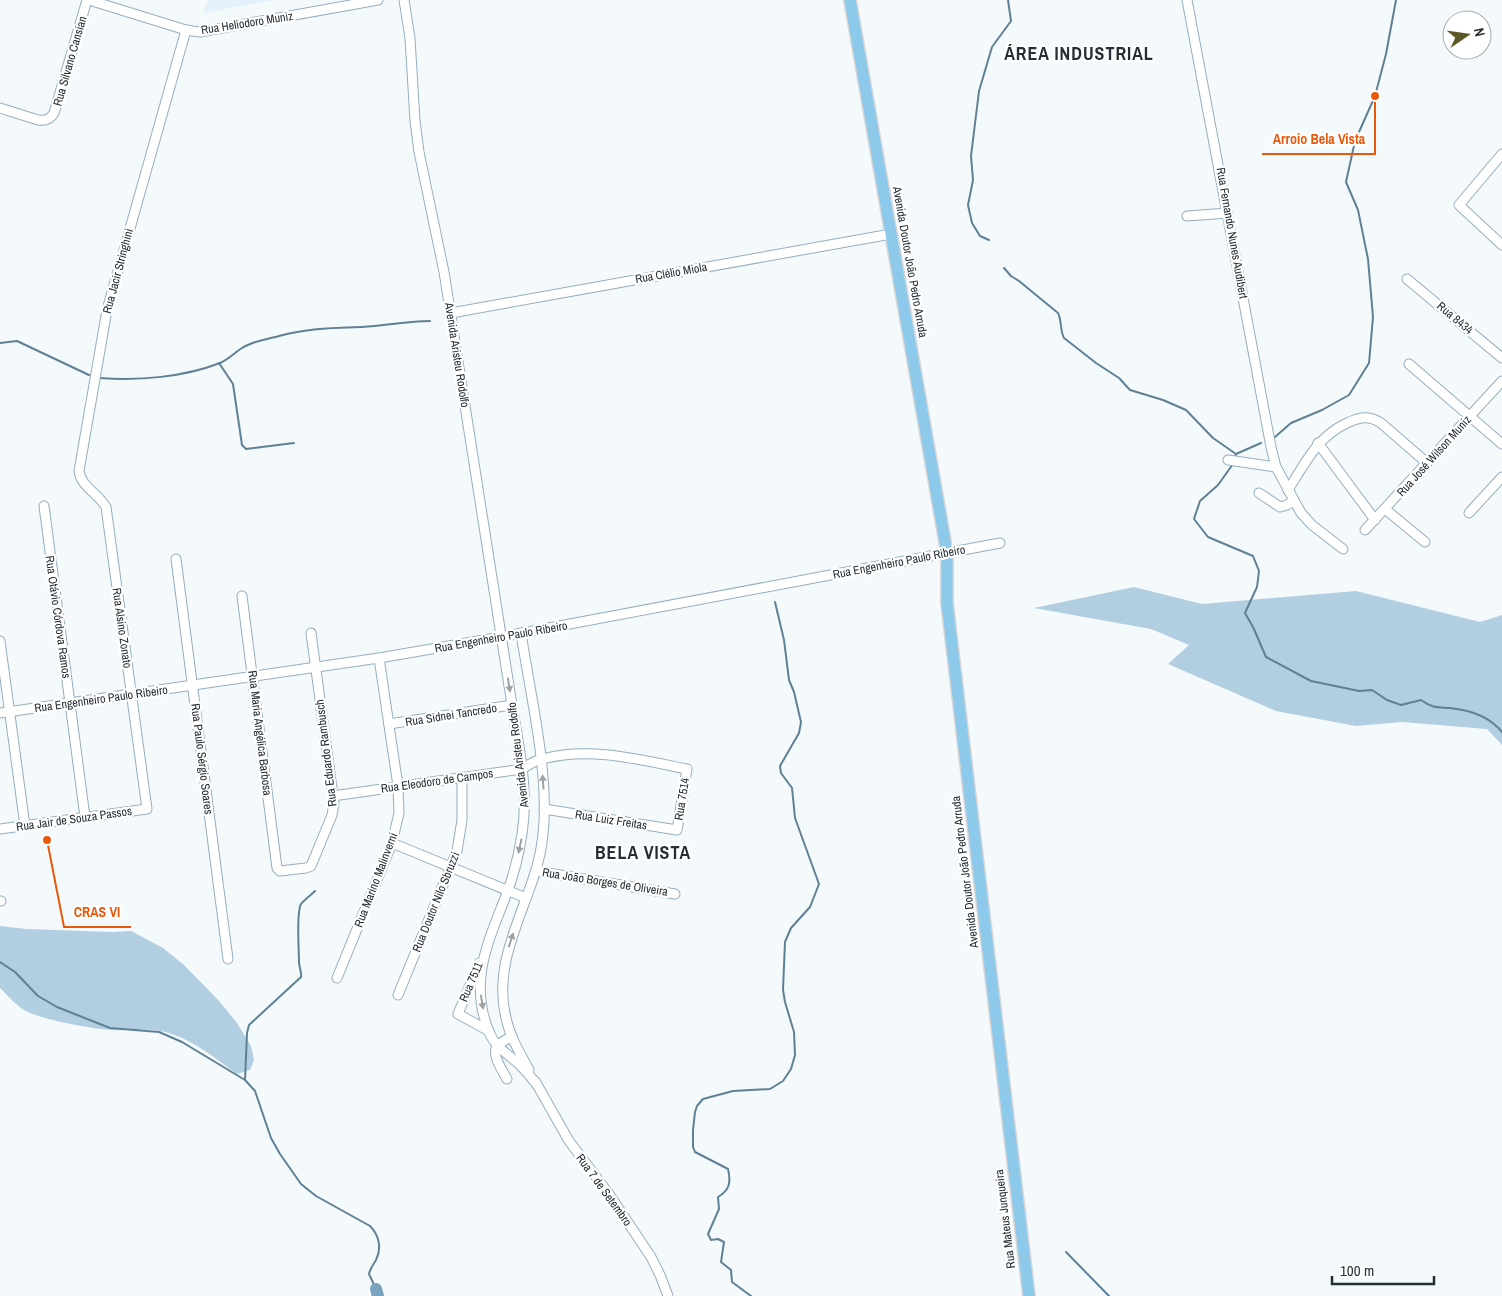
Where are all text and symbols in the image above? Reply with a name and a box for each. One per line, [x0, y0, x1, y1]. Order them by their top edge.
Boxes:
street label: Rua Heliodoro Muniz [200, 8, 294, 38]
north arrow [1442, 10, 1492, 60]
street label: Rua Silvano Cansian [49, 14, 91, 108]
text: N [1470, 26, 1489, 38]
district label: ÁREA INDUSTRIAL [1004, 41, 1154, 66]
callout: Arroio Bela Vista [1262, 125, 1375, 154]
text: Arroio Bela Vista [1273, 130, 1366, 148]
street label: Rua Fernando Nunes Audibert [1213, 166, 1251, 300]
street label: Avenida Doutor João Pedro Arruda [889, 184, 931, 339]
street label: Rua Jacir Stringhini [99, 227, 137, 315]
street label: Rua Clélio Miola [634, 259, 709, 287]
street label: Rua 8434 [1434, 298, 1477, 338]
street label: Avenida Aristeu Rodolfo [441, 300, 473, 409]
street label: Rua José Wilson Muniz [1393, 412, 1475, 500]
street label: Rua Engenheiro Paulo Ribeiro [831, 541, 967, 583]
street label: Rua Otávio Córdova Ramos [41, 555, 75, 679]
street label: Rua Alsino Zonato [108, 587, 136, 669]
street label: Rua Engenheiro Paulo Ribeiro [433, 617, 569, 657]
street label: Rua Maria Angélica Barbosa [244, 670, 276, 797]
one-way arrow [505, 678, 513, 694]
street label: Rua Engenheiro Paulo Ribeiro [33, 682, 169, 716]
street label: Rua Eduardo Rambusch [311, 699, 341, 807]
street label: Rua Sidnei Tancredo [404, 700, 498, 730]
street label: Avenida Aristeu Rodolfo [504, 701, 533, 810]
street label: Rua Paulo Sérgio Soares [187, 703, 217, 815]
street label: Rua Eleodoro de Campos [380, 765, 494, 797]
one-way arrow [538, 774, 546, 790]
street label: Rua 7514 [671, 776, 693, 821]
street label: Avenida Doutor João Pedro Arruda [948, 795, 982, 950]
street label: Rua Jair de Souza Passos [15, 803, 133, 835]
street label: Rua Luiz Freitas [574, 806, 648, 834]
street label: Rua Marino Malinverni [351, 830, 401, 930]
one-way arrow [515, 839, 523, 855]
district label: BELA VISTA [595, 840, 691, 865]
street label: Rua Doutor Nilo Sbruzzi [409, 850, 463, 954]
street label: Rua João Borges de Oliveira [541, 864, 669, 900]
callout: CRAS VI [64, 898, 131, 927]
text: CRAS VI [74, 903, 120, 921]
one-way arrow [508, 932, 516, 947]
street label: Rua 7511 [455, 959, 487, 1004]
one-way arrow [478, 995, 486, 1011]
street label: Rua 7 de Setembro [572, 1151, 636, 1229]
street label: Rua Mateus Junqueira [991, 1168, 1019, 1269]
scale bar [1332, 1254, 1434, 1286]
text: 100 m [1340, 1260, 1374, 1281]

